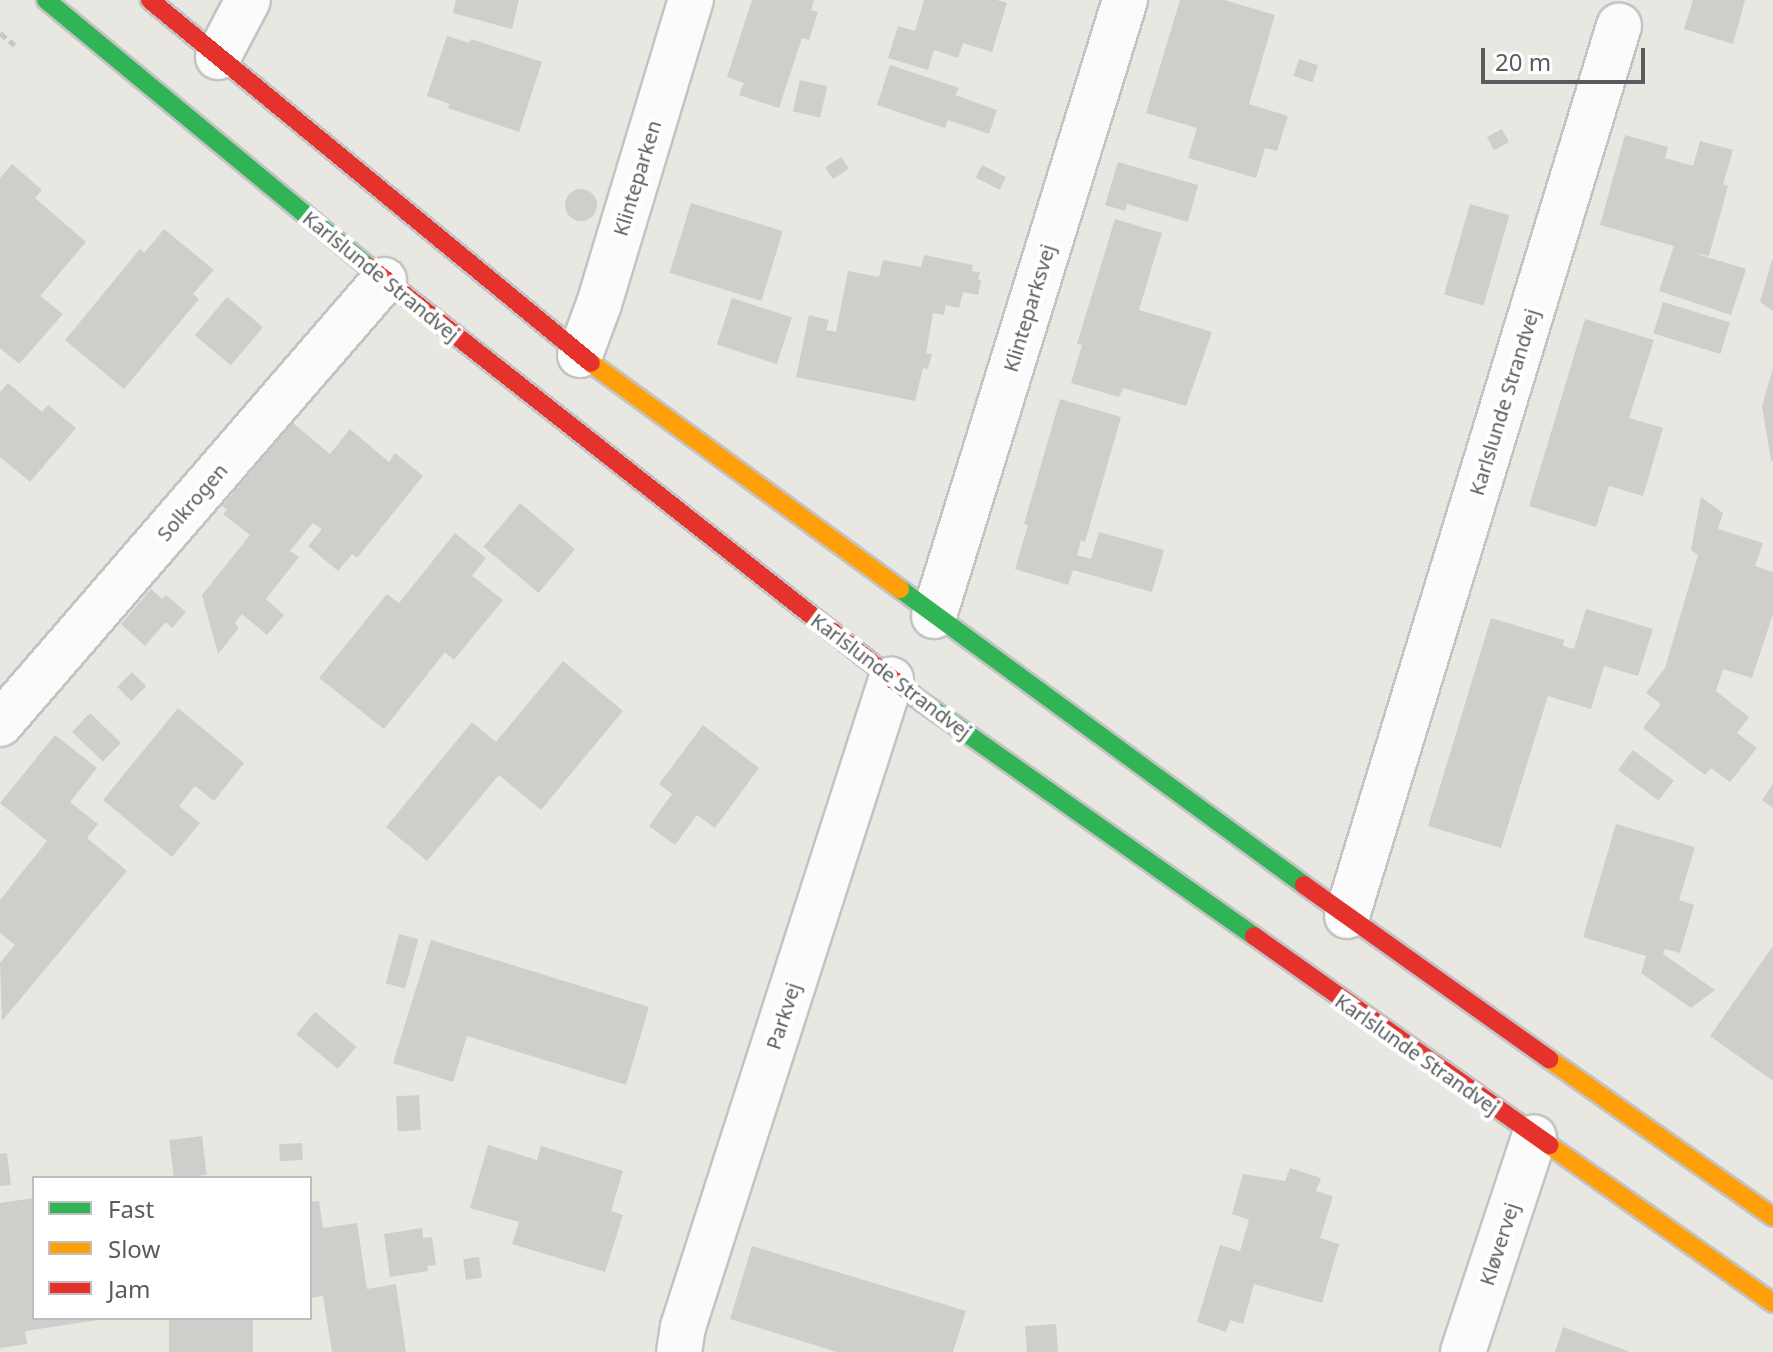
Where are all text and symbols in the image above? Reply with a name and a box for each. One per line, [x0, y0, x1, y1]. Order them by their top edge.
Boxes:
scale bar [1485, 32, 1649, 82]
text: 20 m [1495, 45, 1551, 78]
street label: Klinteparken [608, 117, 666, 239]
street label: Karlslunde Strandvej [298, 206, 464, 346]
street label: Klinteparksvej [998, 241, 1060, 375]
street label: Karlslunde Strandvej [1464, 306, 1544, 498]
street label: Solkrogen [152, 458, 232, 546]
street label: Karlslunde Strandvej [806, 608, 976, 744]
street label: Parkvej [761, 980, 805, 1052]
street label: Karlslunde Strandvej [1331, 989, 1503, 1119]
legend [32, 1176, 312, 1320]
text: Fast [108, 1192, 154, 1225]
street label: Kløvervej [1474, 1200, 1524, 1288]
text: Slow [108, 1232, 160, 1265]
text: Jam [108, 1272, 150, 1305]

